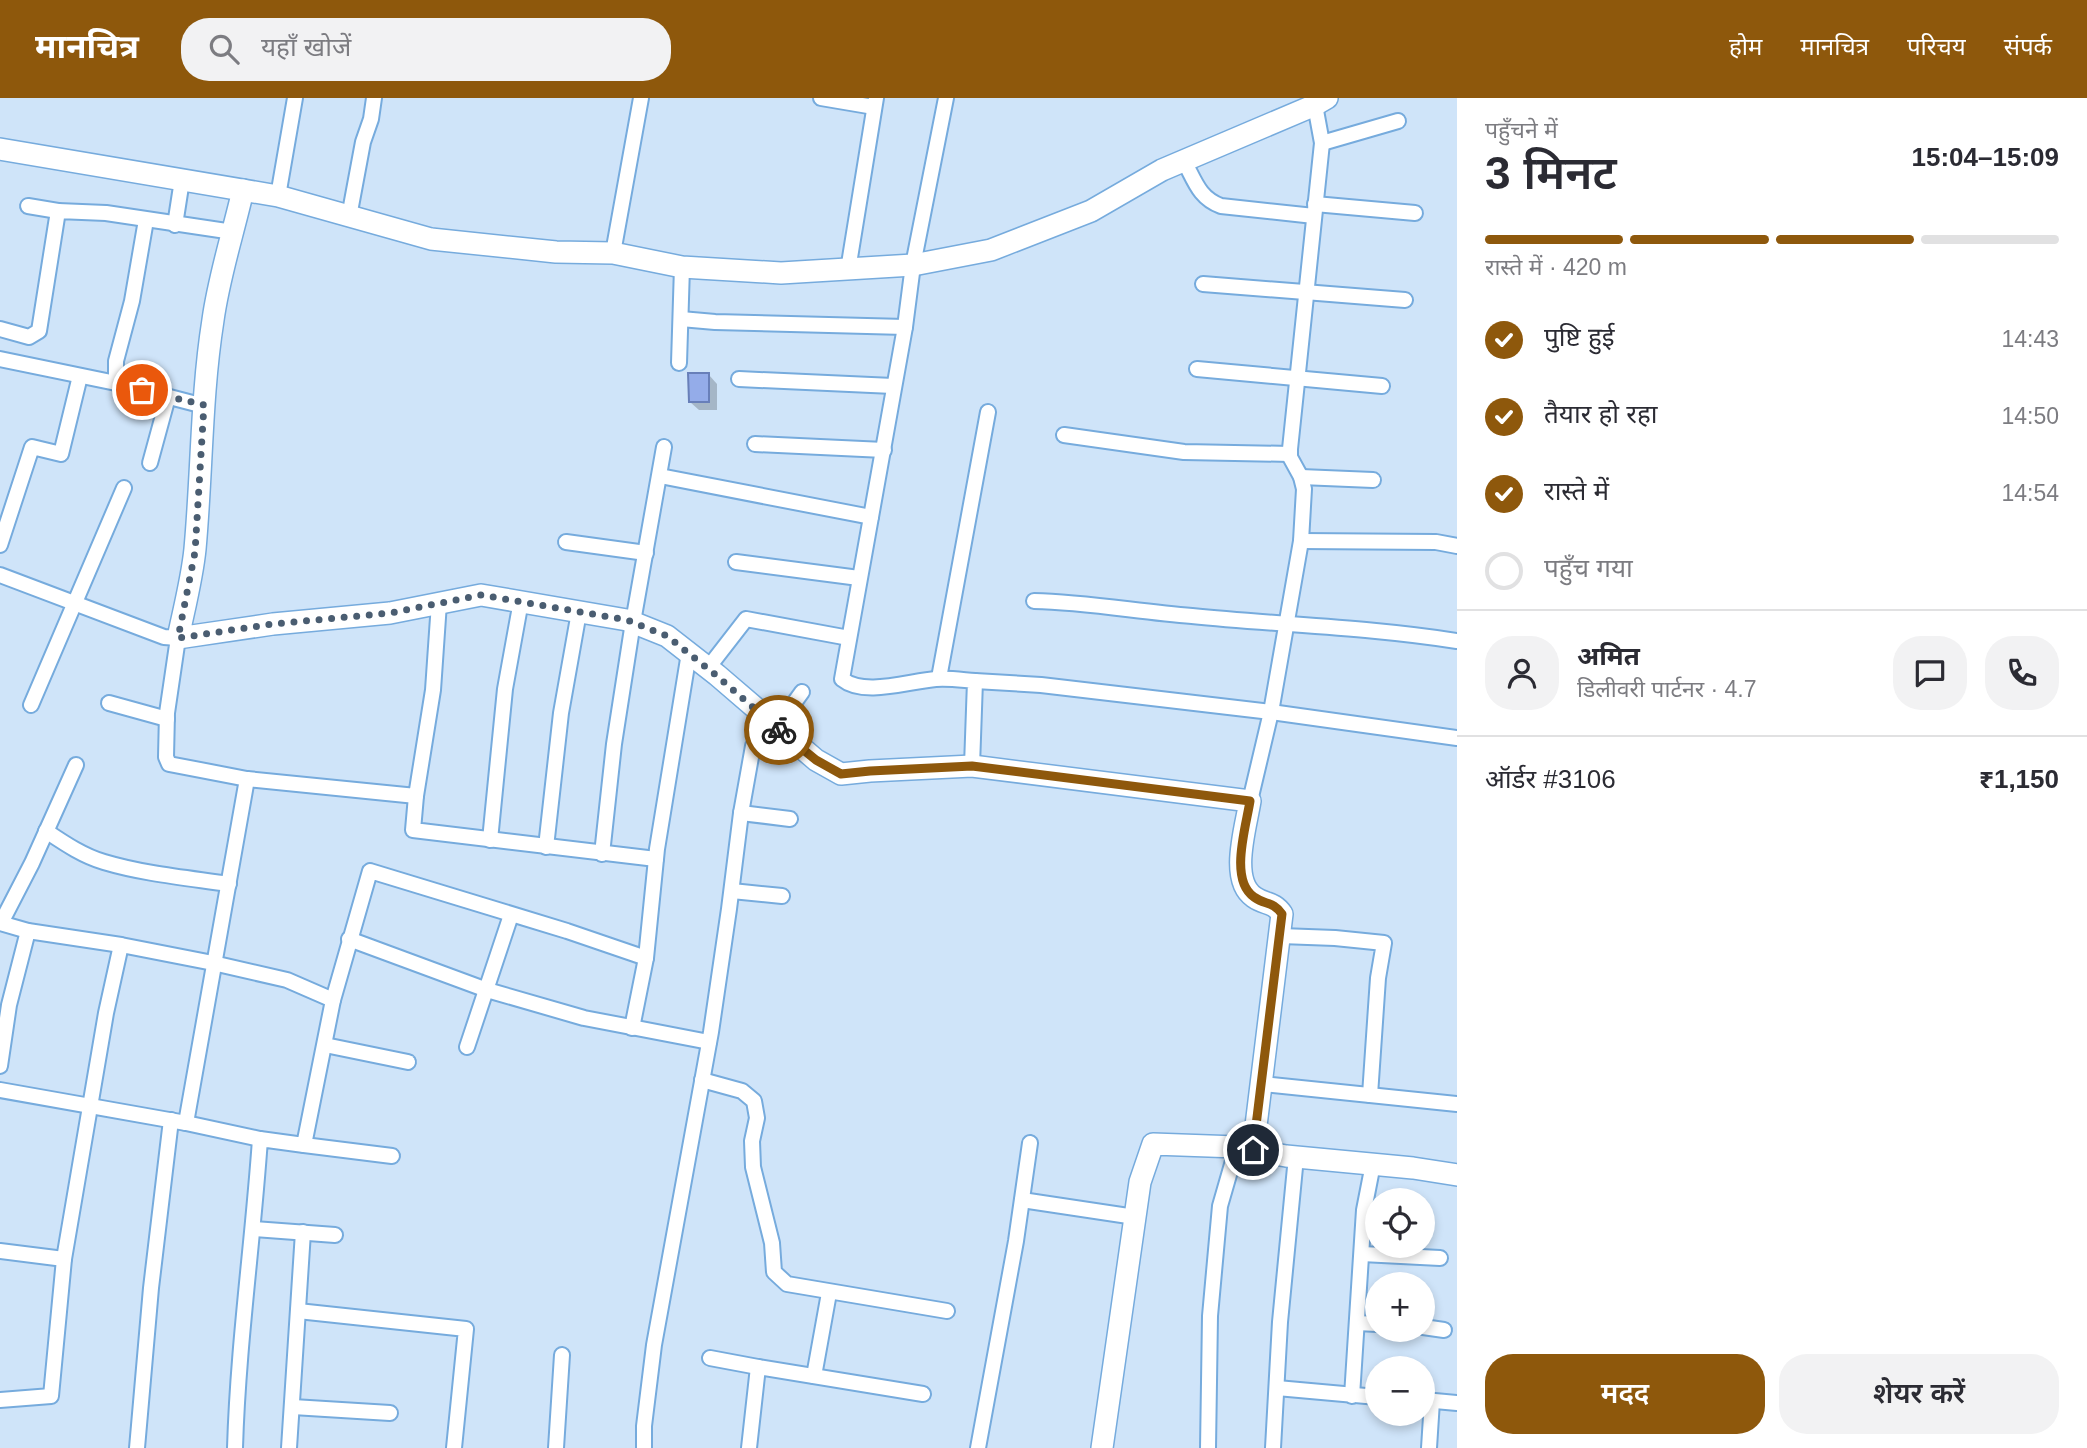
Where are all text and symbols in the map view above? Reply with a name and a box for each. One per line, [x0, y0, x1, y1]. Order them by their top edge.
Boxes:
search box [181, 18, 671, 81]
text: मानचित्र [35, 28, 139, 65]
icon: search [205, 30, 243, 68]
text: यहाँ खोजें [261, 32, 351, 62]
text: होम [1729, 33, 1762, 60]
text: मानचित्र [1800, 33, 1869, 60]
text: परिचय [1907, 33, 1966, 60]
text: संपर्क [2004, 33, 2052, 60]
text: पहुँचने में [1485, 117, 1558, 143]
text: 15:04–15:09 [1912, 142, 2059, 172]
text: 3 मिनट [1485, 147, 1617, 199]
text: रास्ते में · 420 m [1485, 254, 1627, 280]
icon: check [1485, 321, 1523, 359]
text: पुष्टि हुई [1544, 322, 1614, 352]
text: 14:43 [2001, 326, 2059, 352]
pin [112, 360, 172, 420]
icon: bag [123, 371, 161, 409]
icon: check [1485, 398, 1523, 436]
text: तैयार हो रहा [1544, 399, 1657, 429]
text: 14:50 [2001, 403, 2059, 429]
icon: check [1485, 475, 1523, 513]
text: रास्ते में [1544, 476, 1609, 506]
text: 14:54 [2001, 480, 2059, 506]
text: पहुँच गया [1544, 553, 1633, 583]
button: person [1485, 636, 1559, 710]
button: chat [1893, 636, 1967, 710]
button: phone [1985, 636, 2059, 710]
text: अमित [1577, 641, 1640, 671]
text: डिलीवरी पार्टनर · 4.7 [1577, 676, 1757, 702]
courier [744, 695, 814, 765]
icon: bike [760, 711, 798, 749]
text: ऑर्डर #3106 [1485, 764, 1616, 794]
text: ₹1,150 [1979, 764, 2059, 794]
pin [1223, 1120, 1283, 1180]
icon: home [1234, 1131, 1272, 1169]
map controls [1365, 1188, 1435, 1426]
button: locate [1365, 1188, 1435, 1258]
button: + [1365, 1272, 1435, 1342]
button: मदद [1485, 1354, 1765, 1434]
button: शेयर करें [1779, 1354, 2059, 1434]
button: − [1365, 1356, 1435, 1426]

